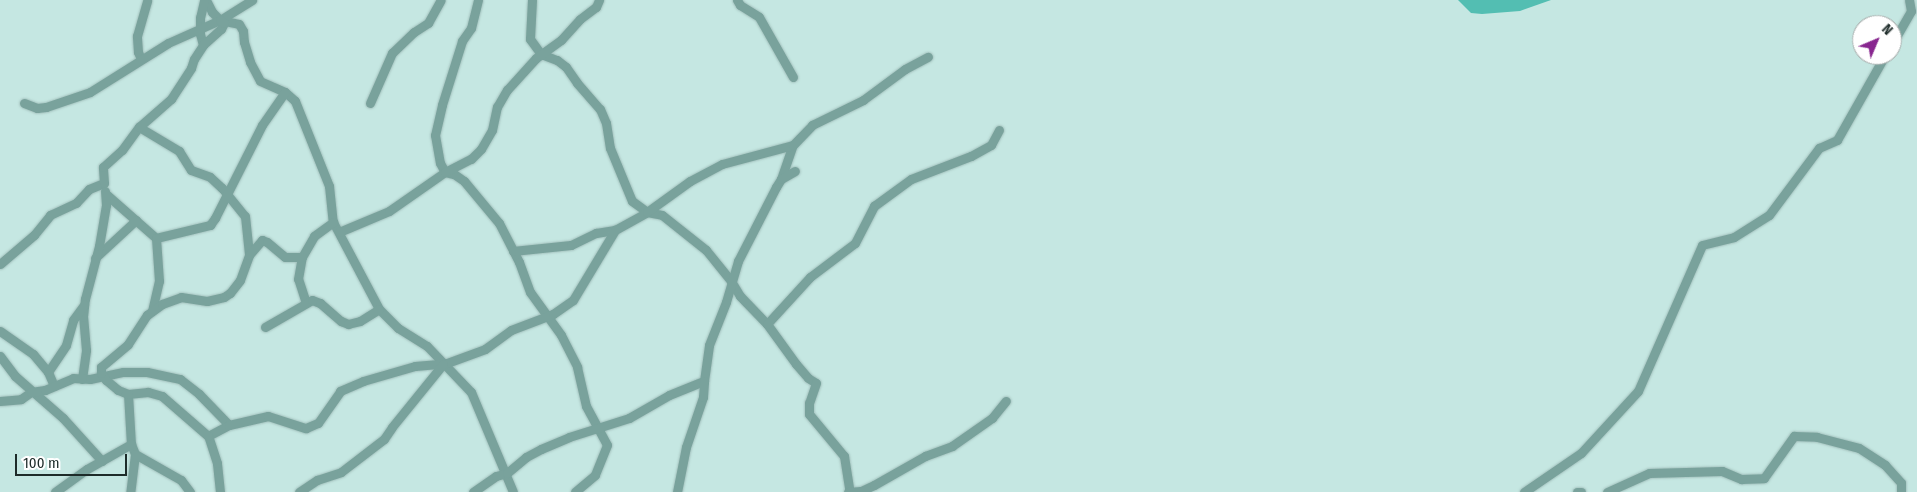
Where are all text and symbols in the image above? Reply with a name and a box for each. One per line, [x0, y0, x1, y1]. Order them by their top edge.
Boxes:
north arrow [1852, 15, 1902, 65]
text: N [1878, 21, 1896, 39]
scale bar [18, 444, 130, 476]
text: 100 m [23, 454, 60, 472]

